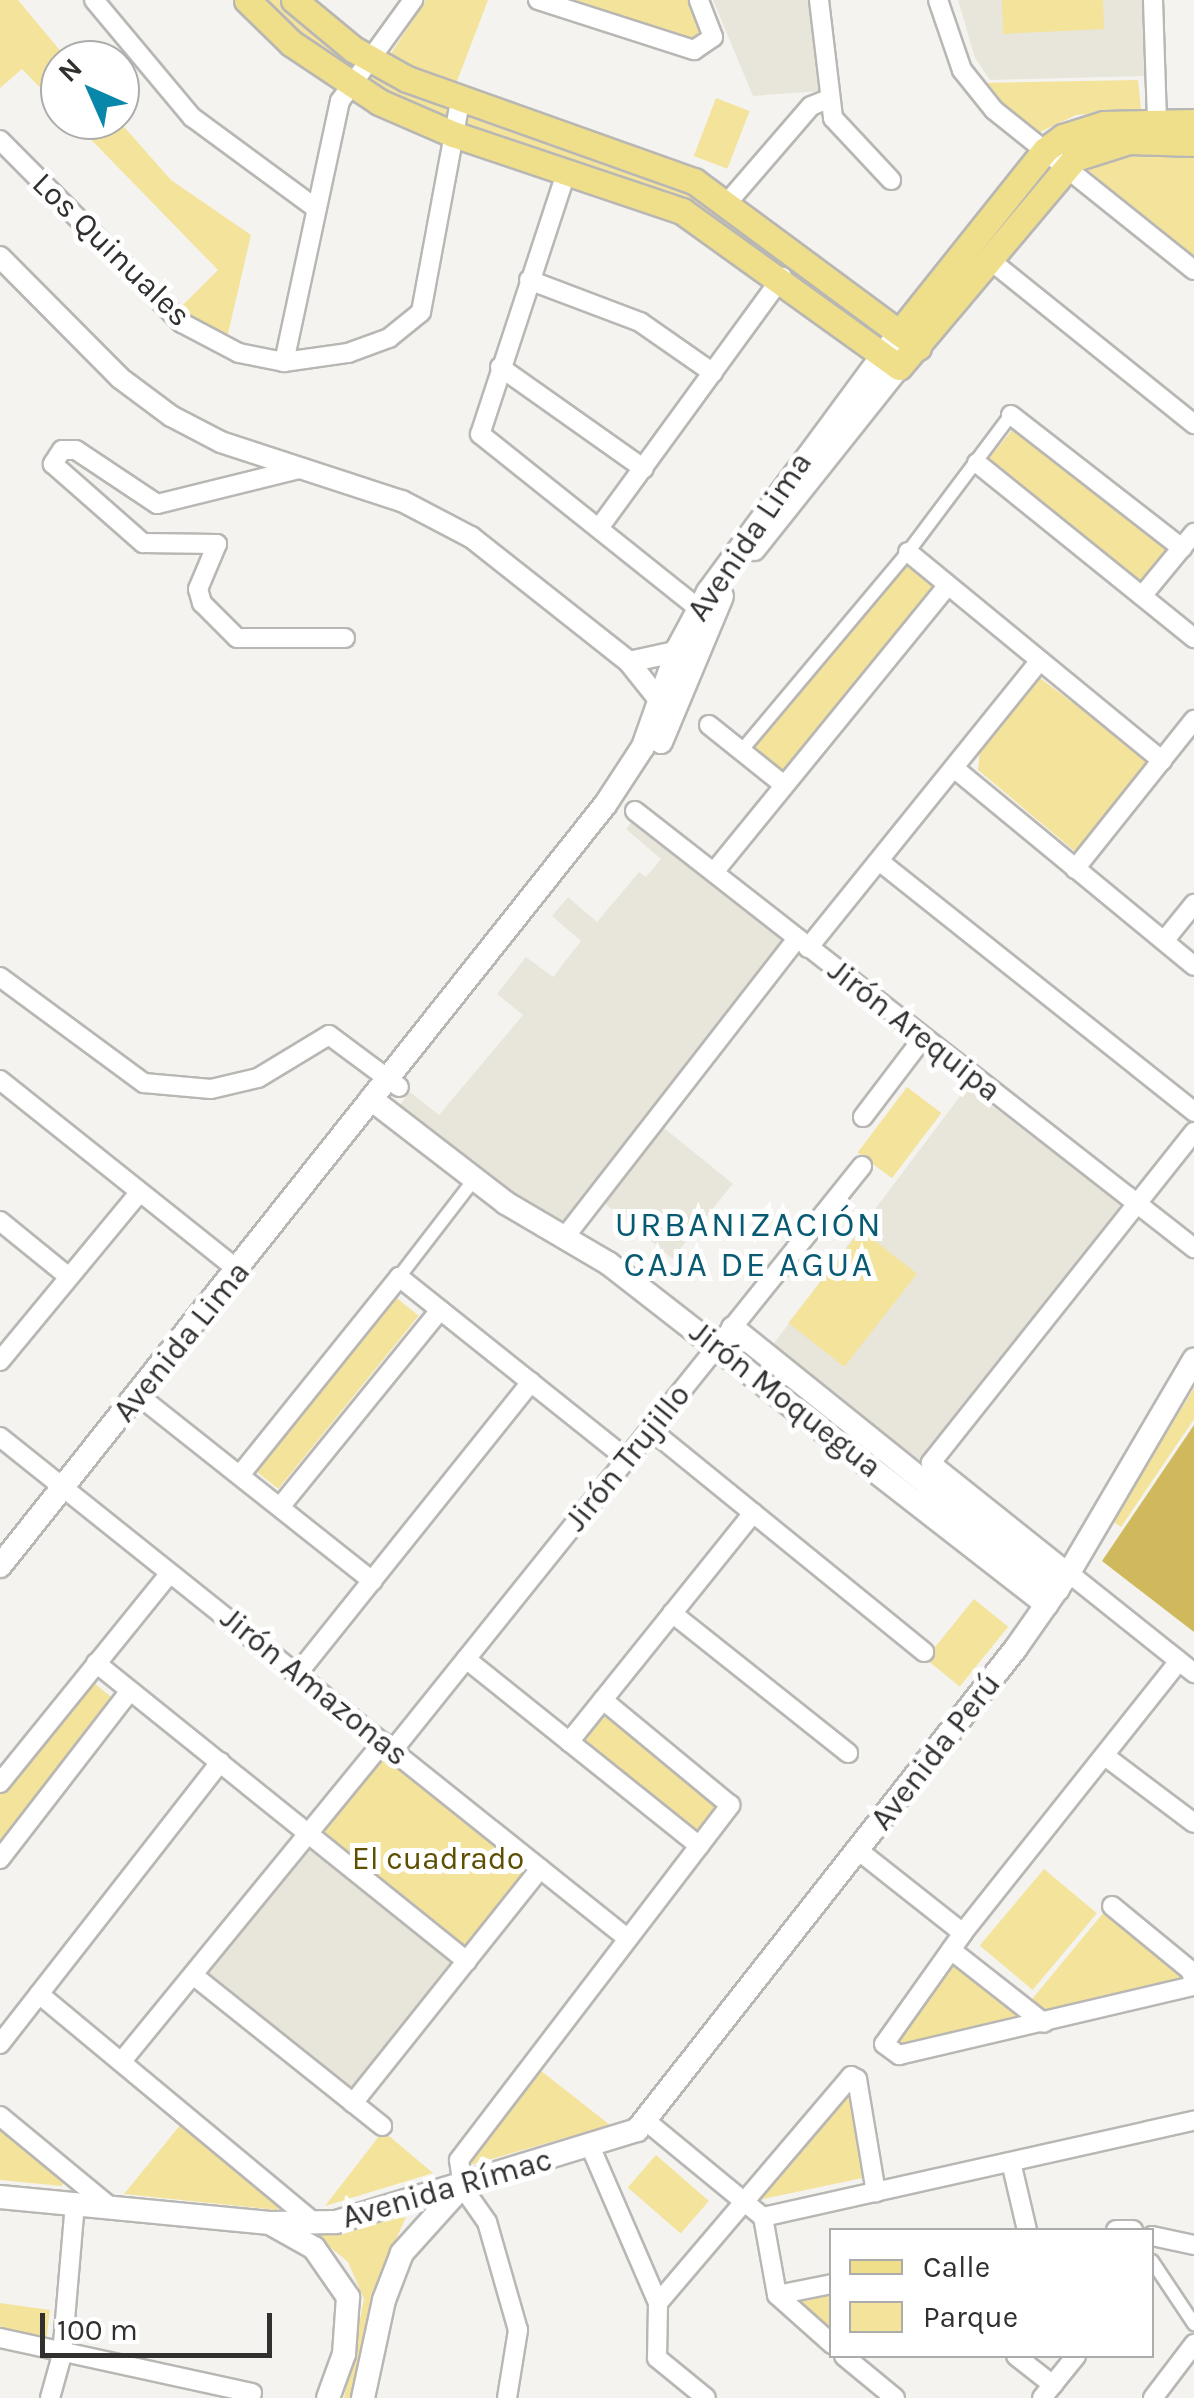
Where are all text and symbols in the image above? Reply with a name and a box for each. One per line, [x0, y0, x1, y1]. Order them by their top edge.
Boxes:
north arrow [40, 40, 140, 140]
text: N [51, 51, 89, 89]
street label: Los Quinuales [24, 165, 198, 335]
street label: Avenida Lima [679, 445, 821, 629]
street label: Jirón Arequipa [820, 952, 1008, 1110]
district label: URBANIZACIÓN CAJA DE AGUA [615, 1204, 883, 1286]
street label: Avenida Lima [106, 1254, 258, 1430]
street label: Jirón Moquegua [682, 1313, 888, 1487]
street label: Jirón Trujillo [557, 1377, 699, 1539]
street label: Jirón Amazonas [212, 1599, 416, 1775]
street label: Avenida Perú [863, 1666, 1009, 1838]
park label: El cuadrado [352, 1840, 524, 1878]
street label: Avenida Rímac [338, 2141, 556, 2237]
legend [829, 2228, 1154, 2358]
text: Calle [923, 2249, 990, 2285]
scale bar [45, 2293, 278, 2355]
text: Parque [923, 2299, 1018, 2335]
text: 100 m [57, 2312, 138, 2348]

